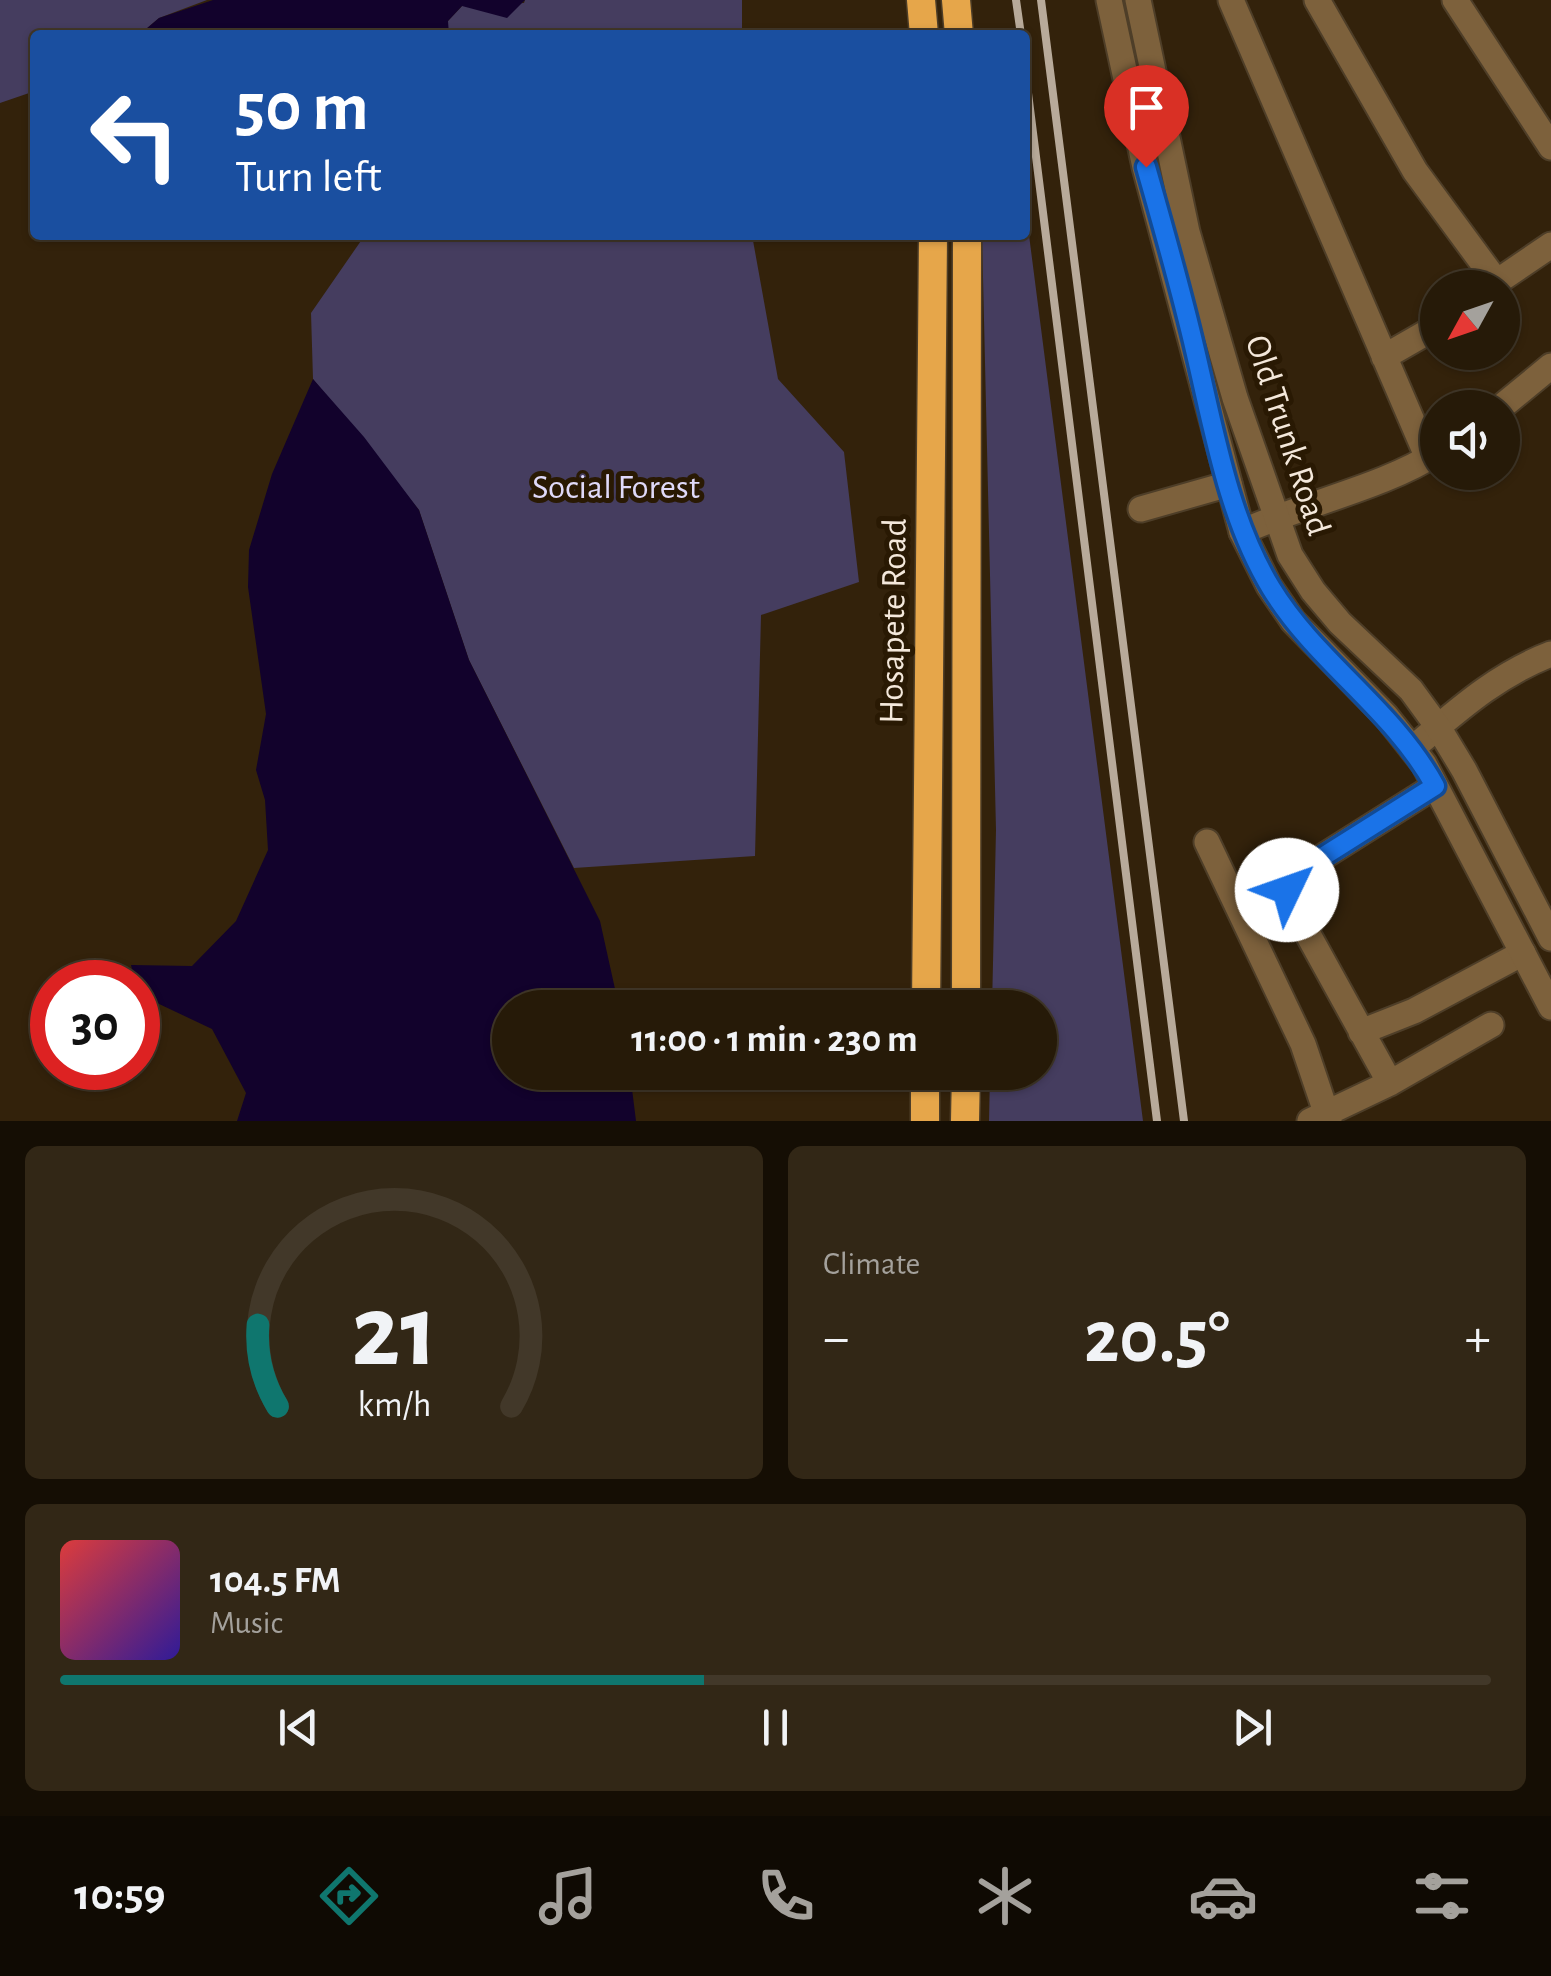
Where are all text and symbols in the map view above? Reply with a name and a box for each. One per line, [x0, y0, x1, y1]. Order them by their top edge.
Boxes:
pin [1104, 65, 1189, 168]
icon: left [70, 70, 200, 200]
text: 50 m [235, 73, 369, 143]
icon: arrive [1119, 80, 1174, 135]
text: Turn left [235, 155, 382, 200]
north arrow [1420, 270, 1520, 370]
map controls [1420, 270, 1520, 490]
street label: Old Trunk Road [1239, 331, 1336, 540]
button: sound [1420, 390, 1520, 490]
park label: Social Forest [532, 470, 700, 505]
street label: Hosapete Road [874, 518, 913, 724]
position arrow [1235, 838, 1339, 942]
speed limit sign: 30 [30, 960, 160, 1090]
text: 11:00 · 1 min · 230 m [631, 1021, 918, 1059]
text: Climate [823, 1248, 920, 1280]
text: 21 [351, 1281, 437, 1385]
text: 20.5° [1084, 1301, 1230, 1376]
text: − [823, 1311, 849, 1366]
text: + [1465, 1311, 1491, 1366]
text: km/h [357, 1387, 431, 1423]
text: 104.5 FM [210, 1562, 341, 1600]
text: Music [210, 1607, 283, 1639]
icon: previous [271, 1700, 326, 1755]
icon: pause [748, 1700, 803, 1755]
icon: next [1225, 1700, 1280, 1755]
icon: directions [314, 1861, 384, 1931]
icon: music [533, 1861, 603, 1931]
icon: phone [751, 1861, 821, 1931]
icon: climate [970, 1861, 1040, 1931]
icon: car [1188, 1861, 1258, 1931]
icon: filters [1407, 1861, 1477, 1931]
text: 10:59 [74, 1873, 165, 1918]

